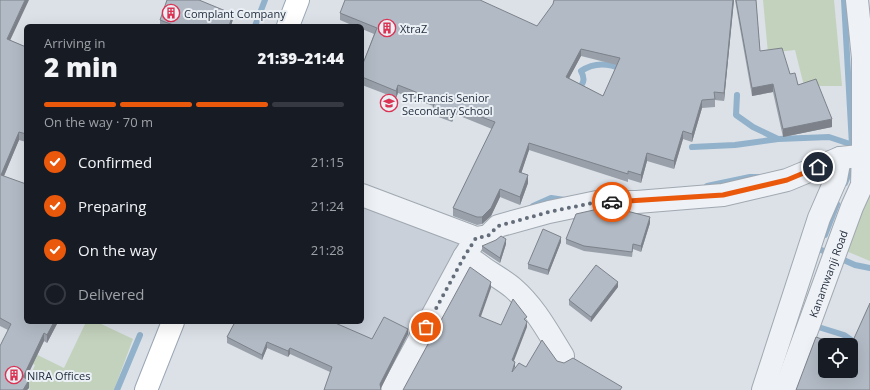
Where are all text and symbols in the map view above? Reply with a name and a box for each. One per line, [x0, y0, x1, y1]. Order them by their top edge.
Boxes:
building icon: Complant Company [161, 3, 181, 23]
place label: Complant Company [184, 6, 286, 21]
building icon: XtraZ [377, 18, 397, 38]
place label: XtraZ [400, 21, 427, 36]
text: Arriving in [44, 34, 106, 52]
text: 21:39–21:44 [258, 48, 344, 68]
text: 2 min [44, 49, 118, 85]
place label: ST.Francis Senior Secondary School [402, 90, 493, 118]
school or university icon: ST.Francis Senior Secondary School [379, 93, 399, 113]
text: On the way · 70 m [44, 113, 153, 131]
pin [801, 150, 835, 184]
icon: check [44, 151, 66, 173]
text: Confirmed [78, 152, 152, 172]
text: 21:15 [311, 153, 344, 171]
icon: home [807, 156, 829, 178]
courier [592, 182, 632, 222]
icon: car [601, 191, 623, 213]
icon: check [44, 195, 66, 217]
text: Preparing [78, 196, 146, 216]
text: 21:24 [311, 197, 344, 215]
street label: Kanamwanji Road [805, 228, 850, 319]
icon: check [44, 239, 66, 261]
text: On the way [78, 240, 157, 260]
text: 21:28 [311, 241, 344, 259]
text: Delivered [78, 284, 145, 304]
pin [409, 310, 443, 344]
icon: bag [415, 316, 437, 338]
map controls [818, 338, 858, 378]
button: locate [818, 338, 858, 378]
building icon: NIRA Offices [4, 365, 24, 385]
place label: NIRA Offices [27, 368, 90, 383]

